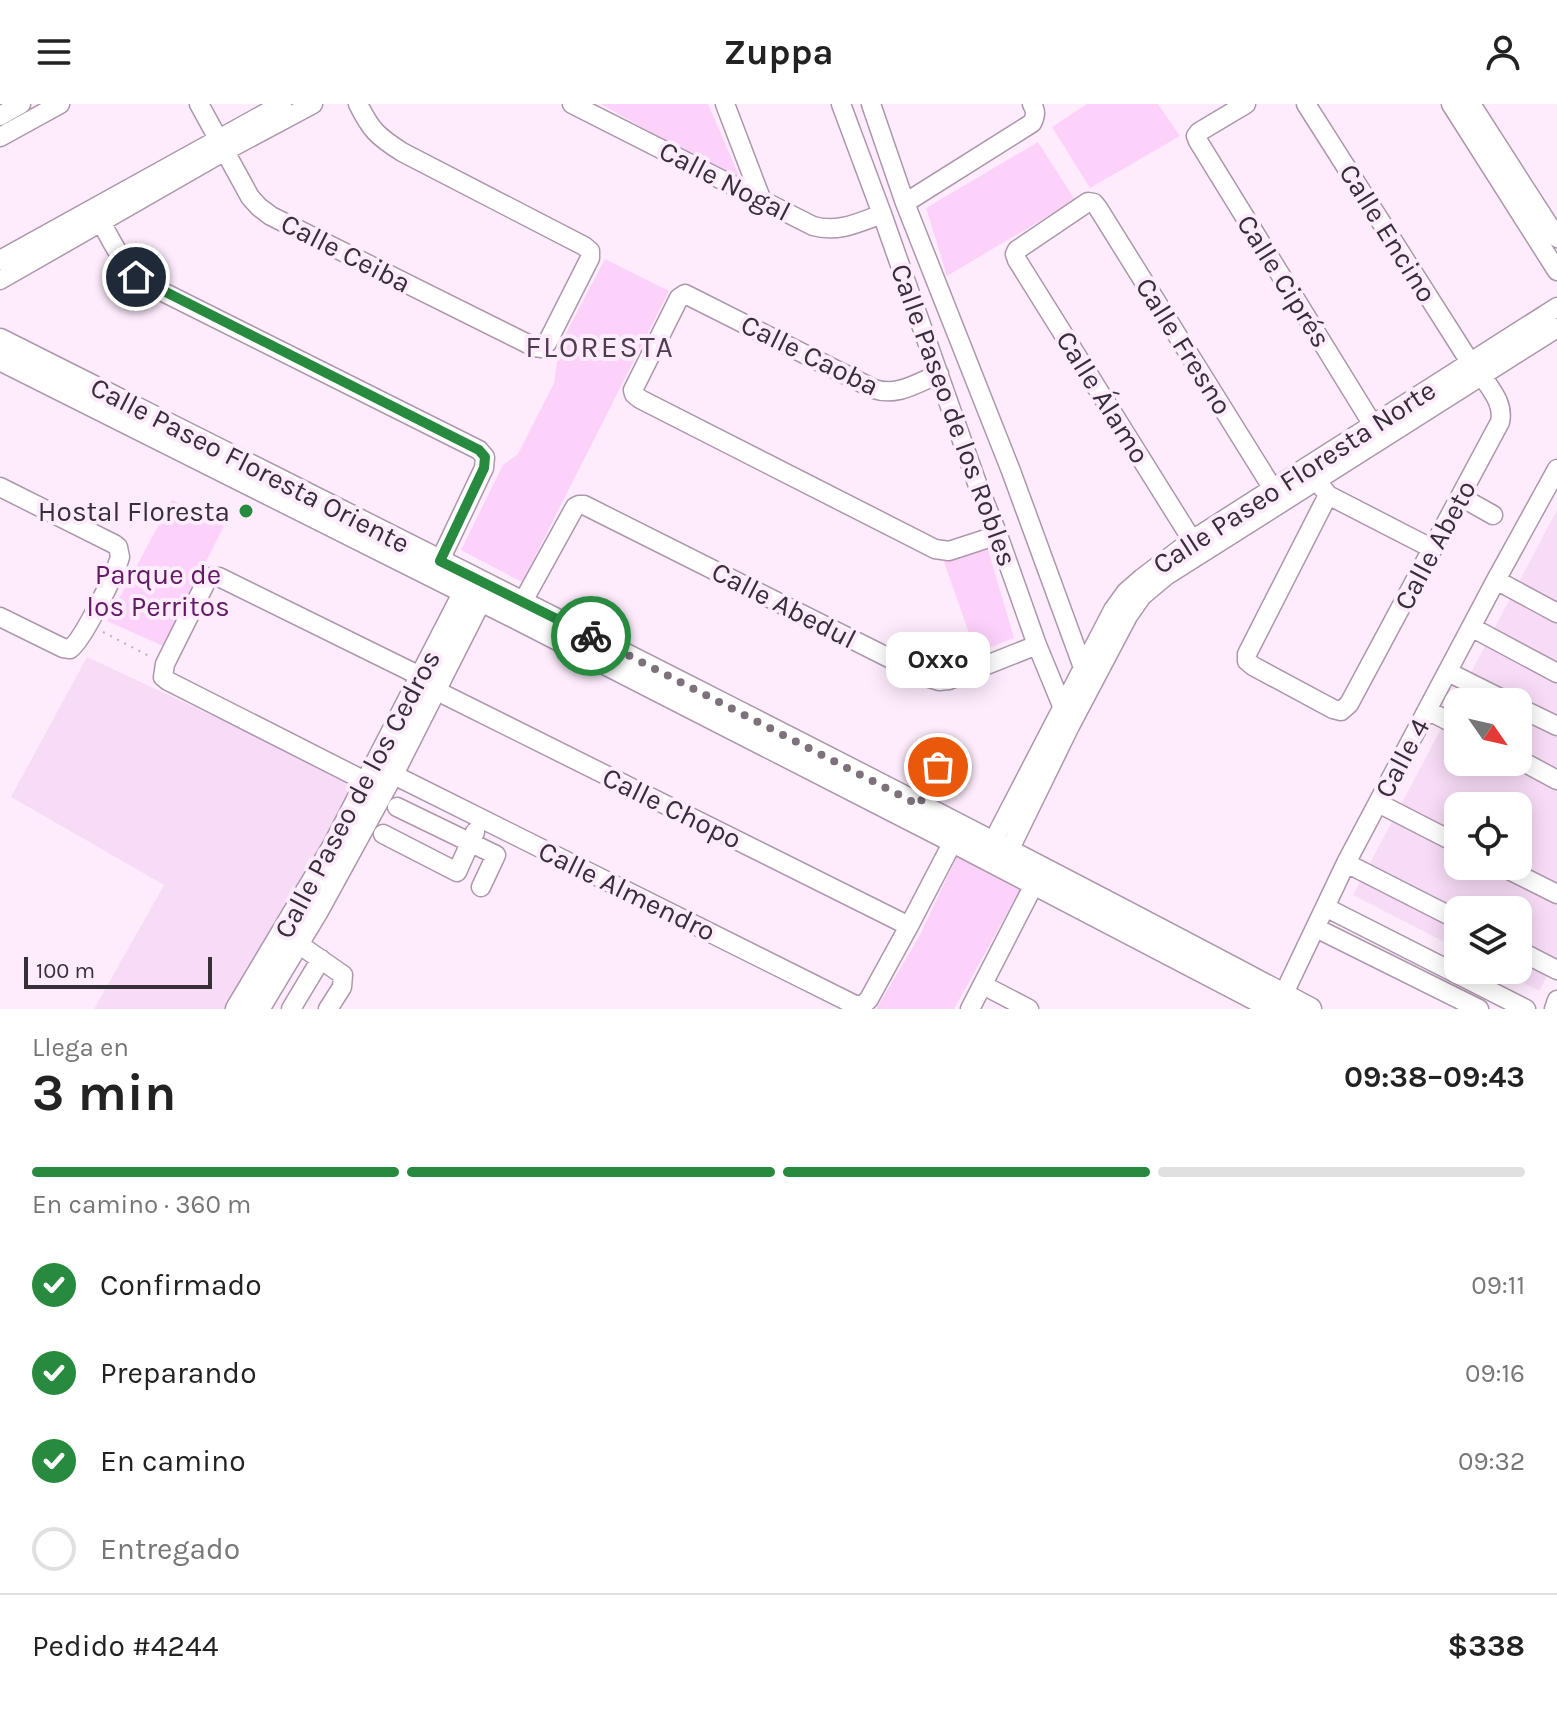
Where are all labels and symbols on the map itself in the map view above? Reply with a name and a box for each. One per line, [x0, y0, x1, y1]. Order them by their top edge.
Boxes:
street label: Calle Nogal [654, 134, 796, 228]
street label: Calle Encino [1332, 158, 1444, 308]
street label: Calle Ceiba [276, 206, 416, 300]
street label: Calle Ciprés [1230, 208, 1338, 354]
pin [102, 243, 170, 311]
street label: Calle Paseo de los Robles [884, 259, 1024, 571]
street label: Calle Fresno [1129, 271, 1239, 421]
street label: Calle Caoba [736, 307, 884, 403]
street label: Calle Álamo [1049, 324, 1158, 469]
district label: FLORESTA [525, 329, 675, 365]
street label: Calle Paseo Floresta Oriente [85, 370, 415, 560]
street label: Calle Paseo Floresta Norte [1146, 373, 1442, 581]
street label: Calle Abeto [1387, 474, 1483, 616]
place label: Hostal Floresta [38, 495, 230, 528]
marker: Hostal Floresta [237, 502, 255, 520]
street label: Calle Abedul [706, 554, 862, 656]
park label: Parque de los Perritos [86, 558, 230, 623]
courier [551, 596, 631, 676]
callout: Oxxo [886, 631, 990, 687]
street label: Calle Paseo de los Cedros [267, 644, 447, 944]
north arrow [1444, 688, 1532, 776]
street label: Calle 4 [1367, 712, 1437, 803]
pin [904, 733, 972, 801]
street label: Calle Chopo [597, 760, 747, 856]
street label: Calle Almendro [533, 834, 721, 948]
scale bar [24, 953, 212, 989]

